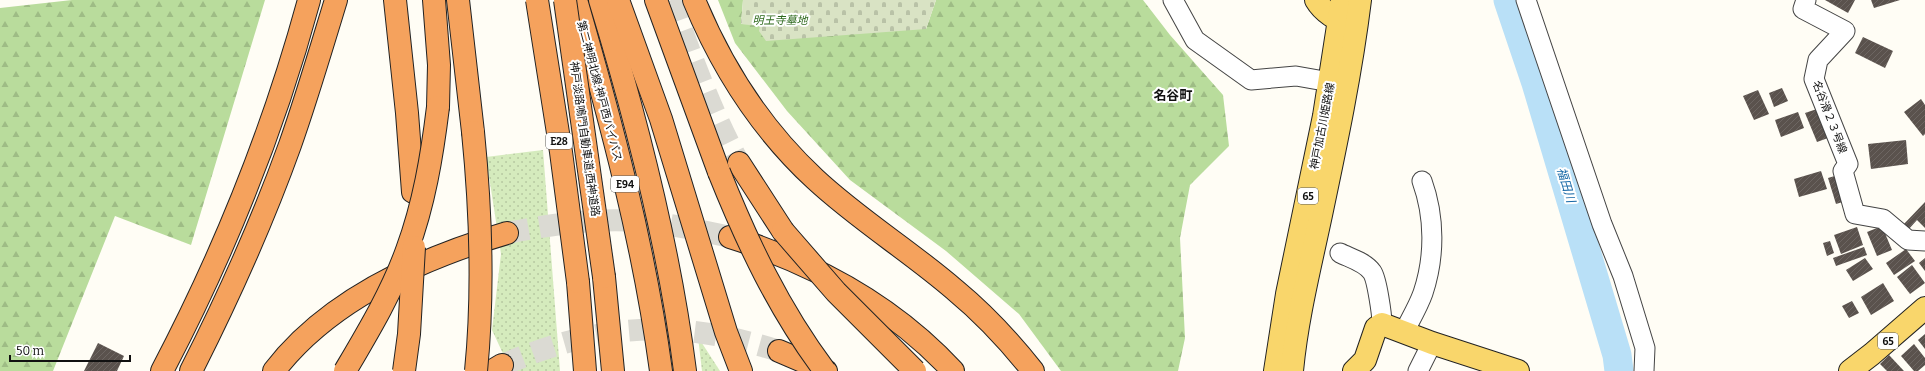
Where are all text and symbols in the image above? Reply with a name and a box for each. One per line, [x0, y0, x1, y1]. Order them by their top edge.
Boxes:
park label: 明王寺墓地 [753, 14, 808, 27]
street label: 第二神明北線;神戸西バイパス [574, 19, 625, 163]
street label: 神戸淡路鳴門自動車道;西神道路 [567, 61, 602, 217]
street label: 名谷滑２３号線 [1810, 79, 1849, 155]
street label: 神戸加古川姫路線 [1308, 82, 1337, 171]
district label: 名谷町 [1153, 88, 1193, 103]
road number: E28 [546, 133, 572, 149]
water label: 福田川 [1554, 166, 1579, 206]
road number: E94 [611, 176, 639, 192]
road number: 65 [1298, 188, 1318, 204]
road number: 65 [1878, 333, 1898, 349]
scale bar [10, 337, 130, 363]
text: 50 m [16, 344, 45, 358]

